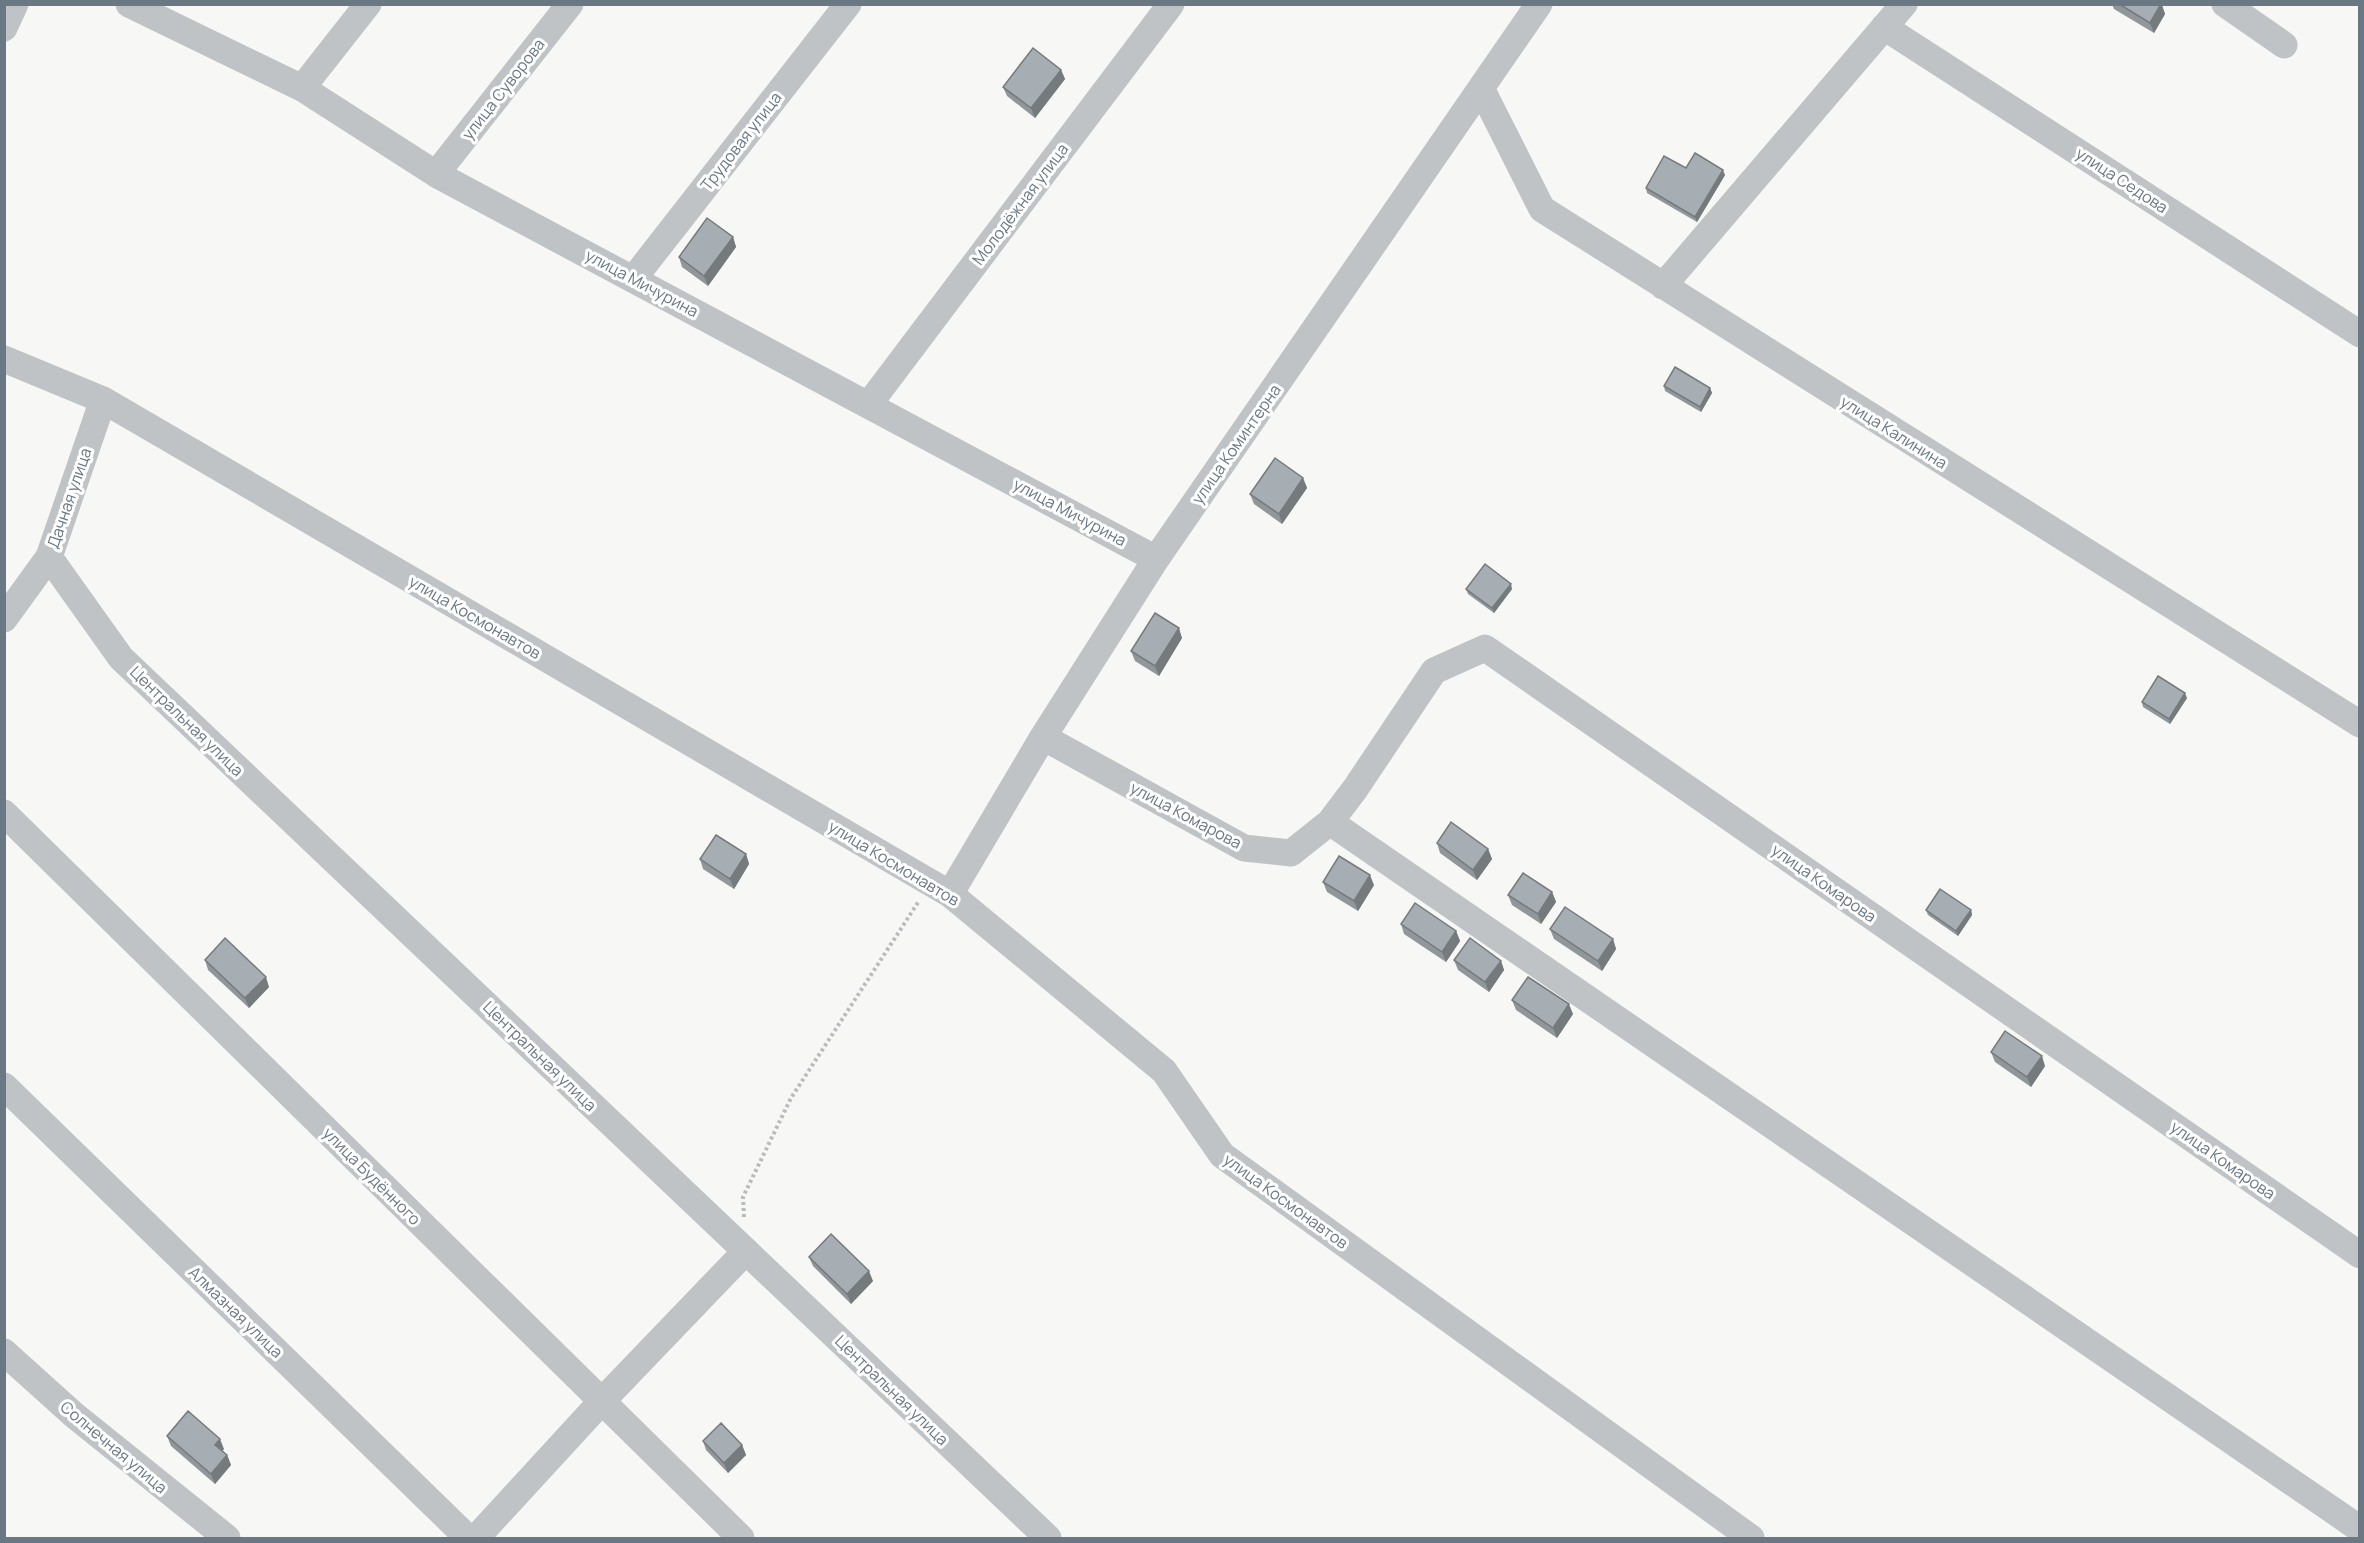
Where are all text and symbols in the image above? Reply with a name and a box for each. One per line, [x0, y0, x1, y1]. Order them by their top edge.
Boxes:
street label: улица Суворова [457, 34, 549, 144]
street label: Трудовая улица [695, 87, 787, 195]
street label: Молодёжная улица [967, 139, 1073, 269]
street label: улица Седова [2072, 142, 2172, 218]
street label: улица Мичурина [582, 244, 702, 322]
street label: улица Коминтерна [1186, 380, 1286, 508]
street label: улица Калинина [1836, 390, 1952, 474]
street label: Дачная улица [42, 445, 96, 551]
street label: улица Мичурина [1010, 473, 1130, 551]
street label: улица Космонавтов [405, 570, 545, 664]
street label: Центральная улица [125, 661, 249, 781]
street label: улица Комарова [1127, 776, 1245, 854]
street label: улица Космонавтов [824, 815, 964, 911]
street label: улица Комарова [1767, 839, 1881, 927]
street label: Центральная улица [478, 996, 602, 1116]
street label: улица Комарова [2166, 1116, 2280, 1204]
street label: улица Будённого [318, 1122, 426, 1230]
street label: улица Космонавтов [1219, 1148, 1353, 1254]
street label: Алмазная улица [184, 1261, 288, 1363]
street label: Центральная улица [830, 1330, 954, 1450]
street label: Солнечная улица [56, 1396, 172, 1498]

